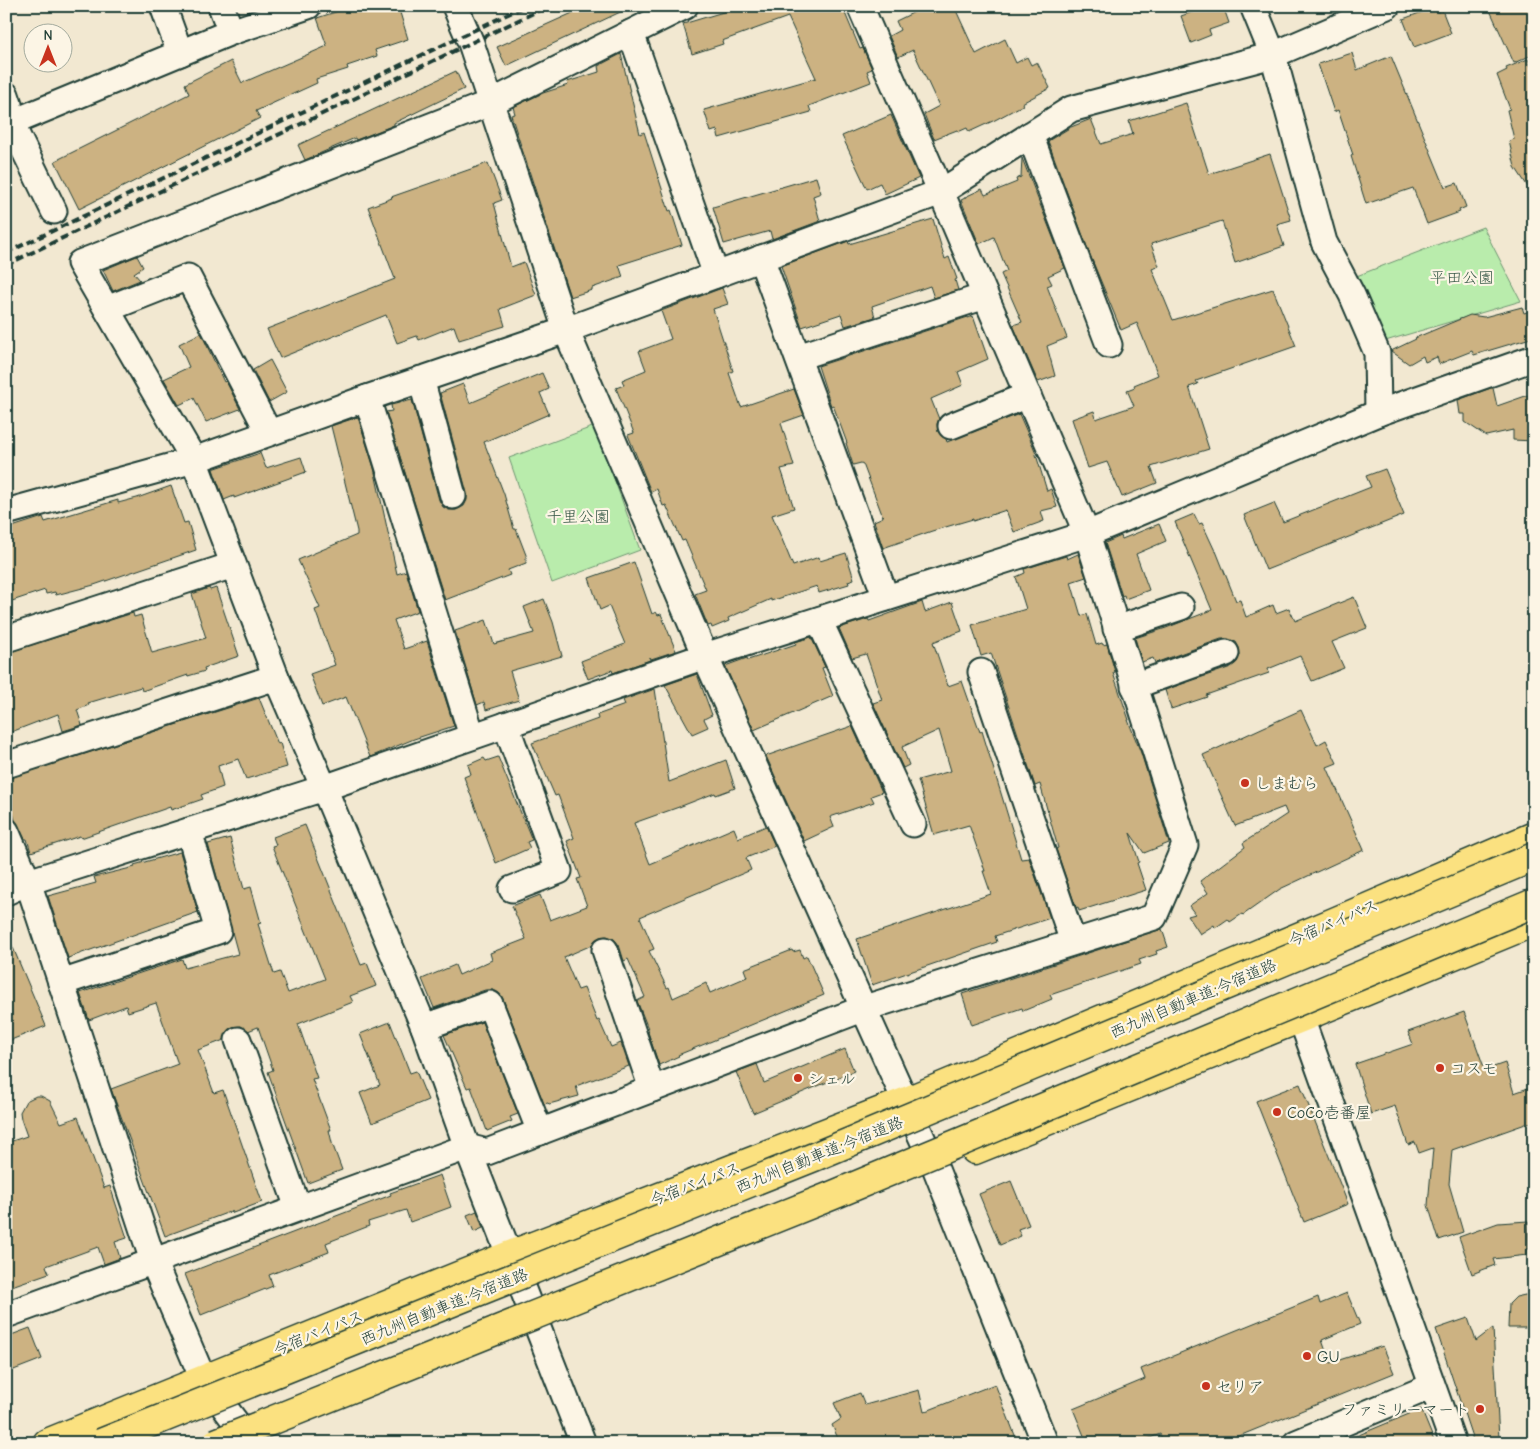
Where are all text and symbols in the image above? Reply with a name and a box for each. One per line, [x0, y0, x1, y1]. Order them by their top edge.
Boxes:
north arrow [22, 22, 72, 72]
text: N [43, 27, 53, 44]
park label: 平田公園 [1430, 269, 1494, 287]
park label: 千里公園 [546, 508, 610, 526]
place label: しまむら [1255, 775, 1319, 793]
marker: しまむら [1239, 777, 1251, 789]
street label: 今宿バイパス [1286, 896, 1381, 950]
street label: 西九州自動車道;今宿道路 [1107, 956, 1279, 1042]
place label: コスモ [1450, 1060, 1497, 1078]
marker: コスモ [1434, 1062, 1446, 1074]
place label: シェル [808, 1070, 856, 1088]
marker: シェル [792, 1072, 804, 1084]
place label: CoCo壱番屋 [1287, 1104, 1372, 1122]
marker: CoCo壱番屋 [1271, 1106, 1283, 1118]
street label: 西九州自動車道;今宿道路 [733, 1113, 906, 1197]
street label: 今宿バイパス [647, 1158, 743, 1209]
street label: 西九州自動車道;今宿道路 [358, 1265, 531, 1349]
street label: 今宿バイパス [271, 1307, 366, 1359]
place label: GU [1317, 1348, 1340, 1366]
marker: GU [1301, 1350, 1313, 1362]
place label: セリア [1216, 1378, 1264, 1396]
marker: セリア [1200, 1380, 1212, 1392]
place label: ファミリーマート [1342, 1401, 1470, 1419]
marker: ファミリーマート [1474, 1403, 1486, 1415]

